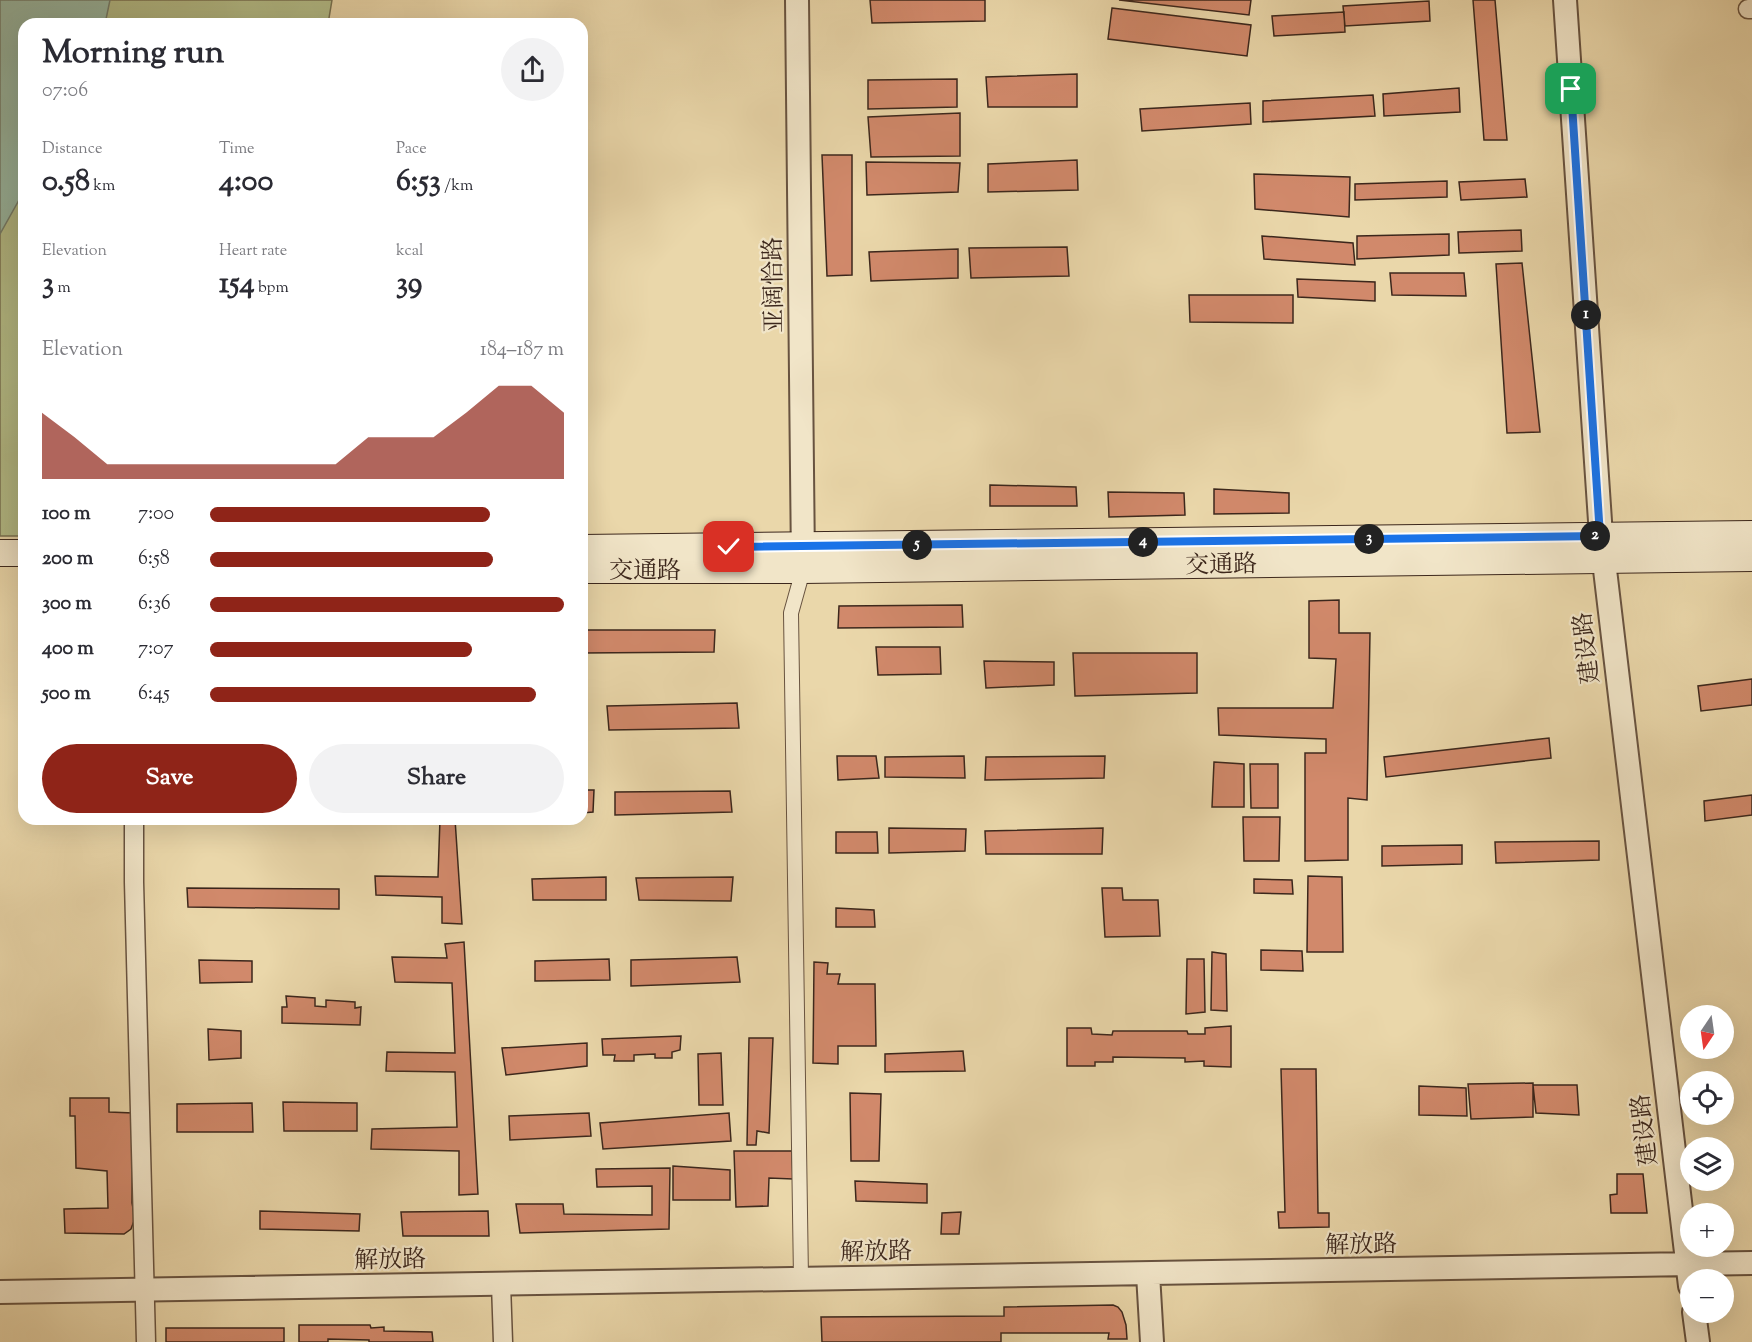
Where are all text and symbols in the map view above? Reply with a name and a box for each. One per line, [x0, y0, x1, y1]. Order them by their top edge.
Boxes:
text: Morning run [42, 30, 224, 78]
button: share [501, 38, 564, 101]
pin [1545, 63, 1596, 114]
icon: arrive [1554, 72, 1587, 105]
text: 07:06 [42, 77, 88, 106]
text: Distance [42, 138, 102, 161]
text: Time [219, 138, 255, 161]
text: Pace [396, 138, 427, 161]
text: 0.58 [42, 161, 90, 204]
text: 4:00 [219, 161, 273, 204]
text: 6:53 [396, 161, 441, 204]
text: km [90, 175, 115, 198]
text: /km [441, 175, 473, 198]
street label: 亚阔恰路 [757, 237, 793, 333]
text: Elevation [42, 240, 107, 263]
text: Heart rate [219, 240, 287, 263]
text: kcal [396, 240, 424, 263]
text: 3 [42, 263, 54, 306]
text: 154 [219, 263, 255, 306]
text: 39 [396, 263, 422, 306]
text: m [54, 277, 71, 300]
text: bpm [255, 277, 289, 300]
pin: 1 [1571, 300, 1601, 330]
text: 1 [1583, 303, 1589, 326]
text: Elevation [42, 336, 123, 365]
text: 184–187 m [480, 336, 564, 365]
text: 100 m [42, 500, 91, 529]
text: 7:00 [138, 500, 174, 529]
pin [703, 521, 754, 572]
pin: 2 [1580, 521, 1610, 551]
pin: 3 [1354, 524, 1384, 554]
text: 2 [1591, 524, 1599, 547]
pin: 4 [1128, 527, 1158, 557]
text: 3 [1366, 527, 1372, 550]
icon: check [712, 530, 745, 563]
pin: 5 [902, 530, 932, 560]
text: 4 [1139, 530, 1147, 553]
text: 5 [914, 533, 920, 556]
text: 200 m [42, 545, 93, 574]
text: 6:58 [138, 545, 170, 574]
street label: 交通路 [1185, 548, 1257, 584]
street label: 交通路 [609, 555, 681, 589]
text: 300 m [42, 590, 92, 619]
text: 6:36 [138, 590, 171, 619]
street label: 建设路 [1567, 610, 1609, 686]
text: 400 m [42, 635, 94, 664]
text: 7:07 [138, 635, 174, 664]
text: 500 m [42, 680, 91, 709]
text: 6:45 [138, 680, 170, 709]
button: Save [42, 744, 297, 813]
button: Share [309, 744, 564, 813]
north arrow [1680, 1005, 1734, 1059]
map controls [1680, 1005, 1734, 1323]
button: locate [1680, 1071, 1734, 1125]
street label: 建设路 [1625, 1092, 1667, 1168]
button: layers [1680, 1137, 1734, 1191]
button: + [1680, 1203, 1734, 1257]
street label: 解放路 [1325, 1228, 1397, 1264]
street label: 解放路 [840, 1235, 912, 1271]
street label: 解放路 [354, 1243, 426, 1279]
button: − [1680, 1269, 1734, 1323]

